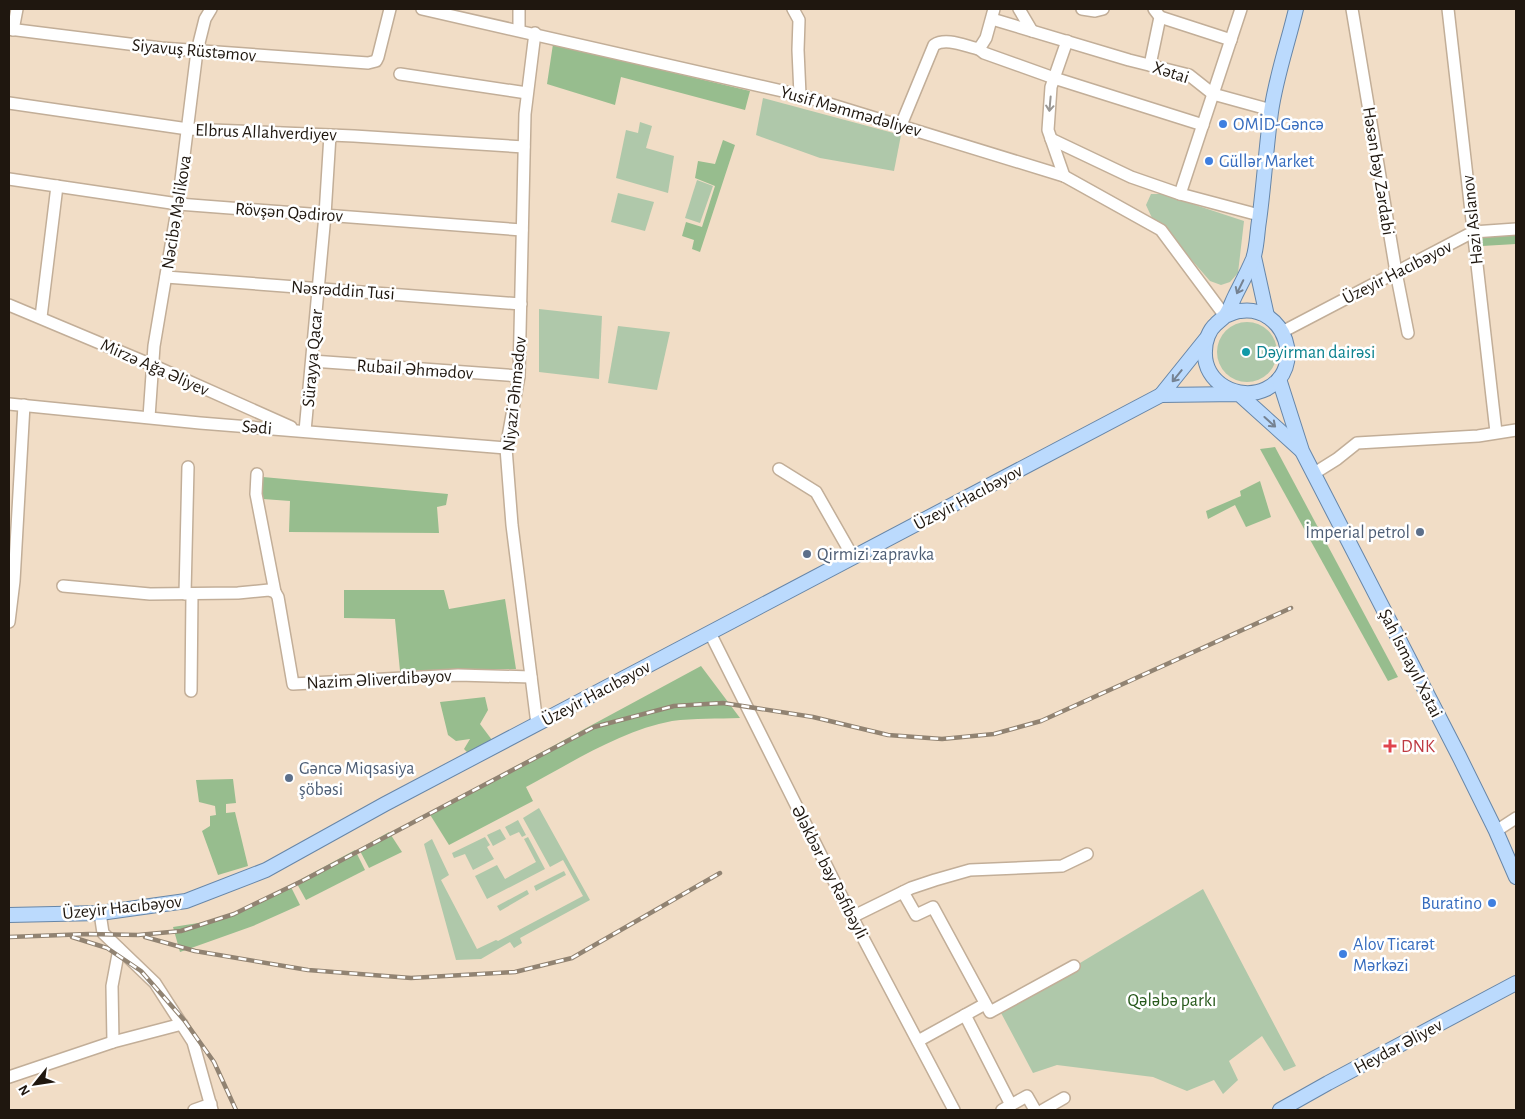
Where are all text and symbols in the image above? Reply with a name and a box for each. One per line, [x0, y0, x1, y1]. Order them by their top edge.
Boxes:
street label: Siyavuş Rüstəmov [131, 37, 257, 65]
street label: Xətai [1150, 59, 1191, 87]
street label: Yusif Məmmədəliyev [778, 83, 924, 141]
one-way arrow [1045, 96, 1055, 112]
street label: Həsən bəy Zərdabi [1359, 106, 1397, 237]
place label: OMİD-Gəncə [1233, 114, 1324, 134]
marker: OMİD-Gəncə [1217, 118, 1229, 130]
street label: Elbrus Allahverdiyev [195, 122, 338, 144]
place label: Güllər Market [1219, 153, 1315, 171]
street label: Nəcibə Məlikova [159, 154, 195, 271]
marker: Güllər Market [1203, 155, 1215, 167]
street label: Həzi Aslanov [1459, 174, 1487, 266]
street label: Rövşən Qədirov [234, 200, 344, 226]
street label: Üzeyir Hacıbəyov [1339, 236, 1455, 308]
street label: Nəsrəddin Tusi [291, 278, 395, 304]
one-way arrow [1234, 279, 1244, 294]
street label: Sürayya Qacar [300, 308, 326, 408]
street label: Niyazi Əhmədov [500, 335, 530, 453]
street label: Mirzə Ağa Əliyev [98, 336, 212, 400]
place label: Dəyirman dairəsi [1256, 344, 1375, 362]
marker: Dəyirman dairəsi [1240, 346, 1252, 358]
street label: Rubail Əhmədov [356, 357, 474, 383]
one-way arrow [1171, 369, 1182, 382]
one-way arrow [1264, 416, 1277, 428]
street label: Sədi [241, 418, 273, 438]
street label: Üzeyir Hacıbəyov [910, 460, 1026, 534]
place label: İmperial petrol [1305, 522, 1410, 542]
marker: İmperial petrol [1414, 526, 1426, 538]
place label: Qirmizi zapravka [817, 546, 934, 564]
marker: Qirmizi zapravka [801, 548, 813, 560]
street label: Şah İsmayıl Xətai [1375, 605, 1447, 721]
street label: Üzeyir Hacıbəyov [538, 656, 654, 730]
street label: Nazim Əliverdibəyov [306, 667, 453, 693]
place label: DNK [1401, 738, 1435, 756]
marker: DNK [1383, 739, 1397, 753]
place label: Gəncə Miqsasiya şöbəsi [299, 760, 414, 799]
marker: Gəncə Miqsasiya şöbəsi [283, 772, 295, 784]
street label: Ələkbər bəy Rəfibəyli [788, 803, 871, 942]
street label: Üzeyir Hacıbəyov [61, 891, 183, 923]
place label: Buratino [1421, 895, 1482, 913]
marker: Buratino [1486, 897, 1498, 909]
place label: Alov Ticarət Mərkəzi [1353, 936, 1435, 975]
marker: Alov Ticarət Mərkəzi [1337, 948, 1349, 960]
park label: Qələbə parkı [1128, 992, 1216, 1010]
street label: Heydər Əliyev [1351, 1016, 1446, 1078]
north arrow [10, 1059, 60, 1109]
text: N [16, 1082, 33, 1098]

